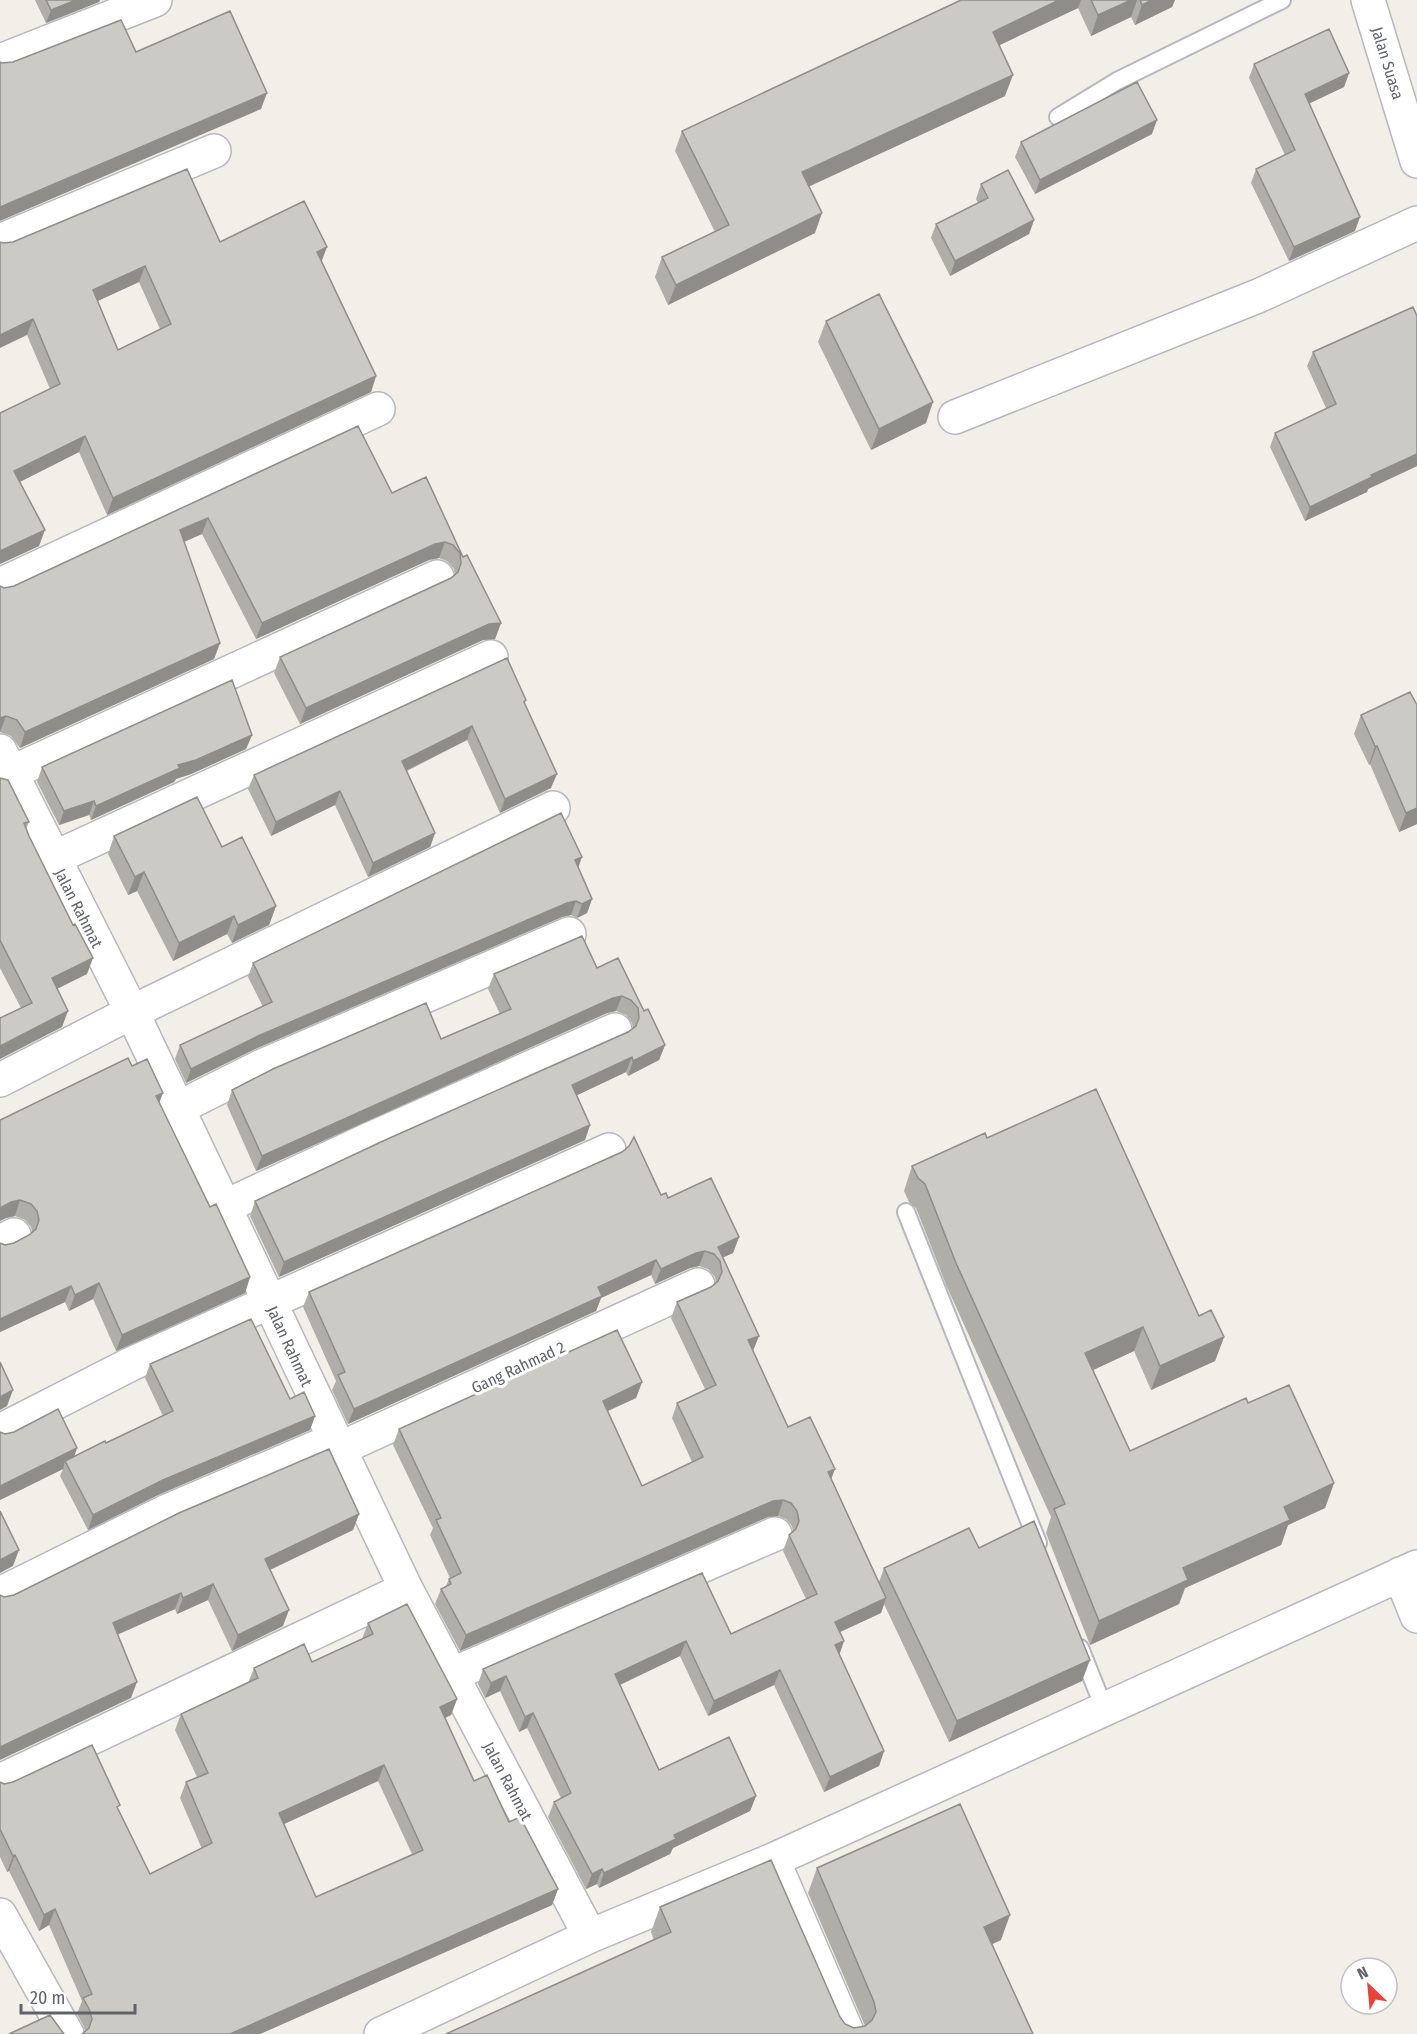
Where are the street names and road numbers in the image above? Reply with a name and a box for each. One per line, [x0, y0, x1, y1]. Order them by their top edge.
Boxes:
street label: Jalan Suasa [1367, 25, 1408, 102]
street label: Jalan Rahmat [50, 865, 107, 952]
street label: Jalan Rahmat [263, 1303, 317, 1390]
street label: Gang Rahmad 2 [468, 1337, 568, 1397]
street label: Jalan Rahmat [479, 1739, 537, 1825]

